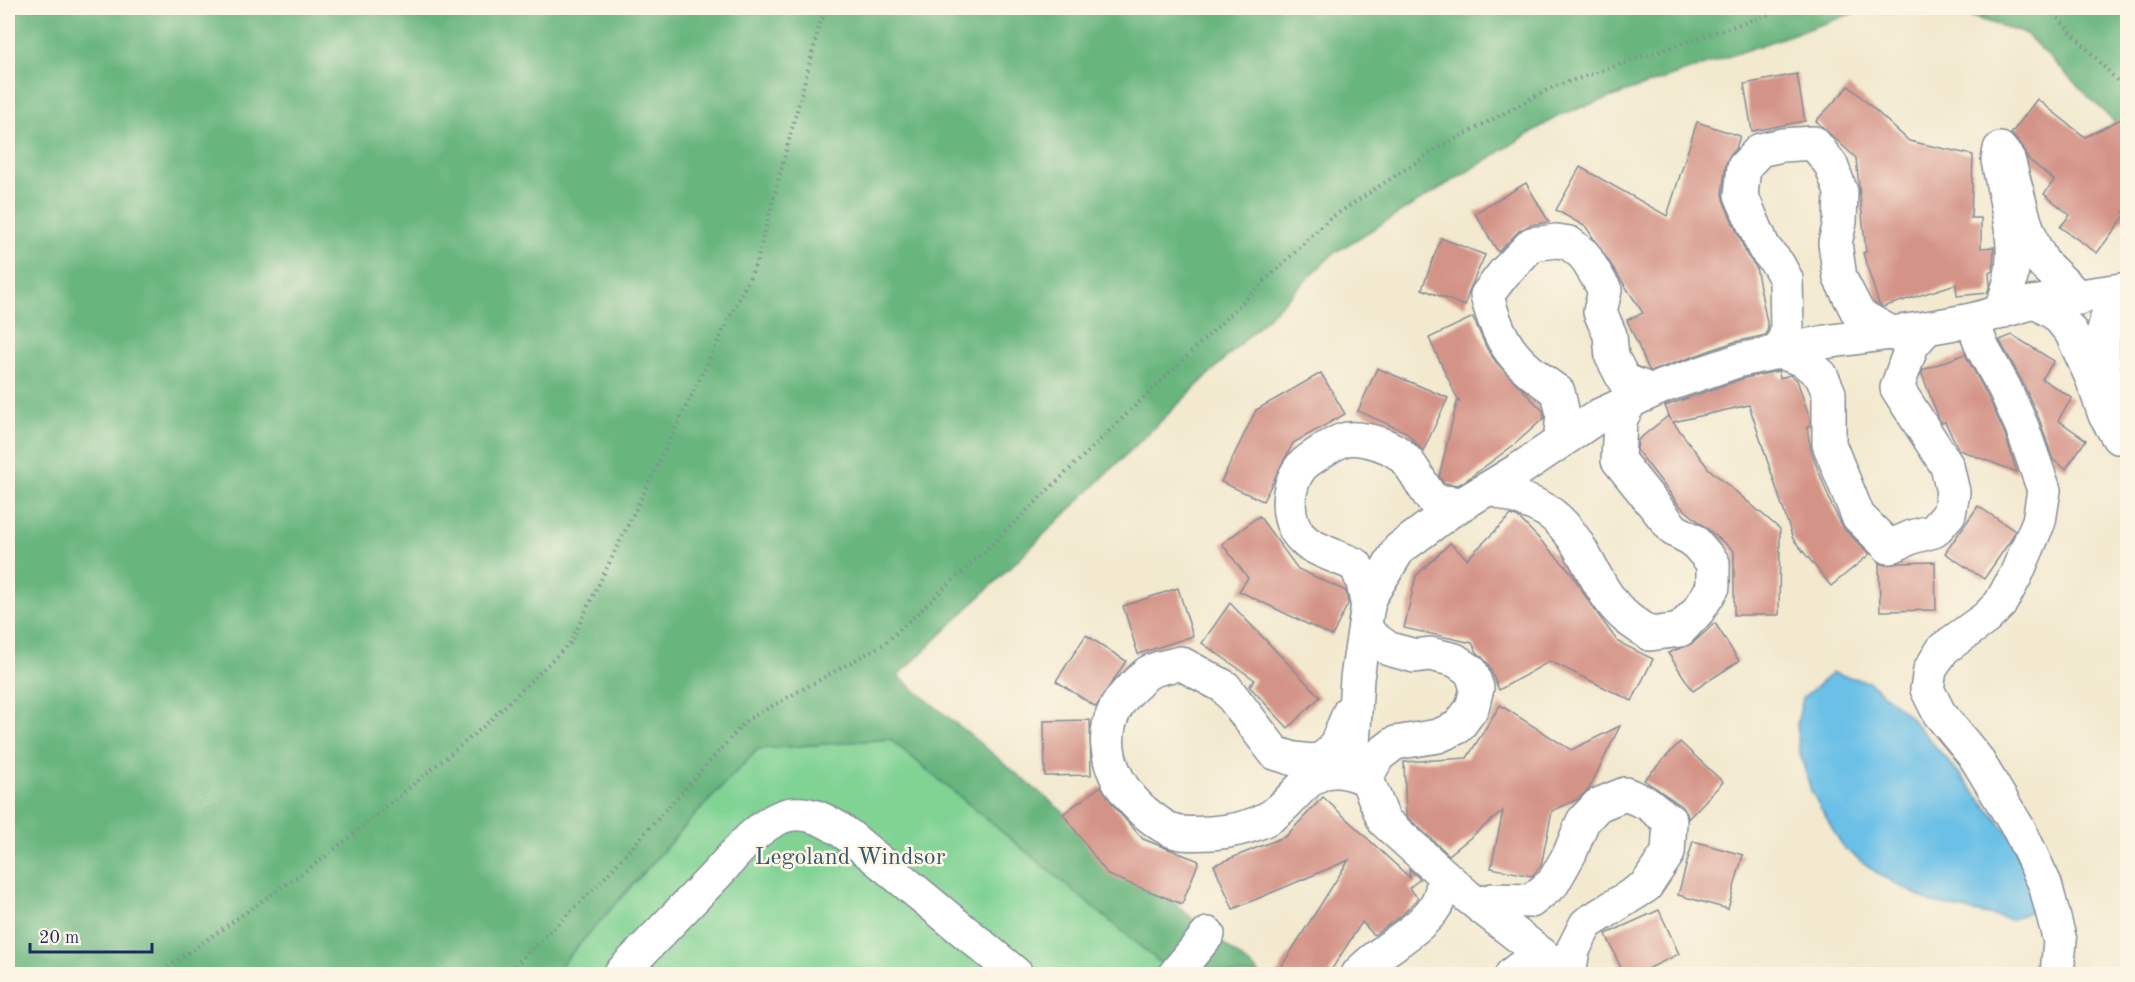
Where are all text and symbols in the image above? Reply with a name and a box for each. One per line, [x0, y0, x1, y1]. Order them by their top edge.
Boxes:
park label: Legoland Windsor [754, 846, 946, 870]
scale bar [30, 916, 152, 954]
text: 20 m [39, 929, 79, 947]

